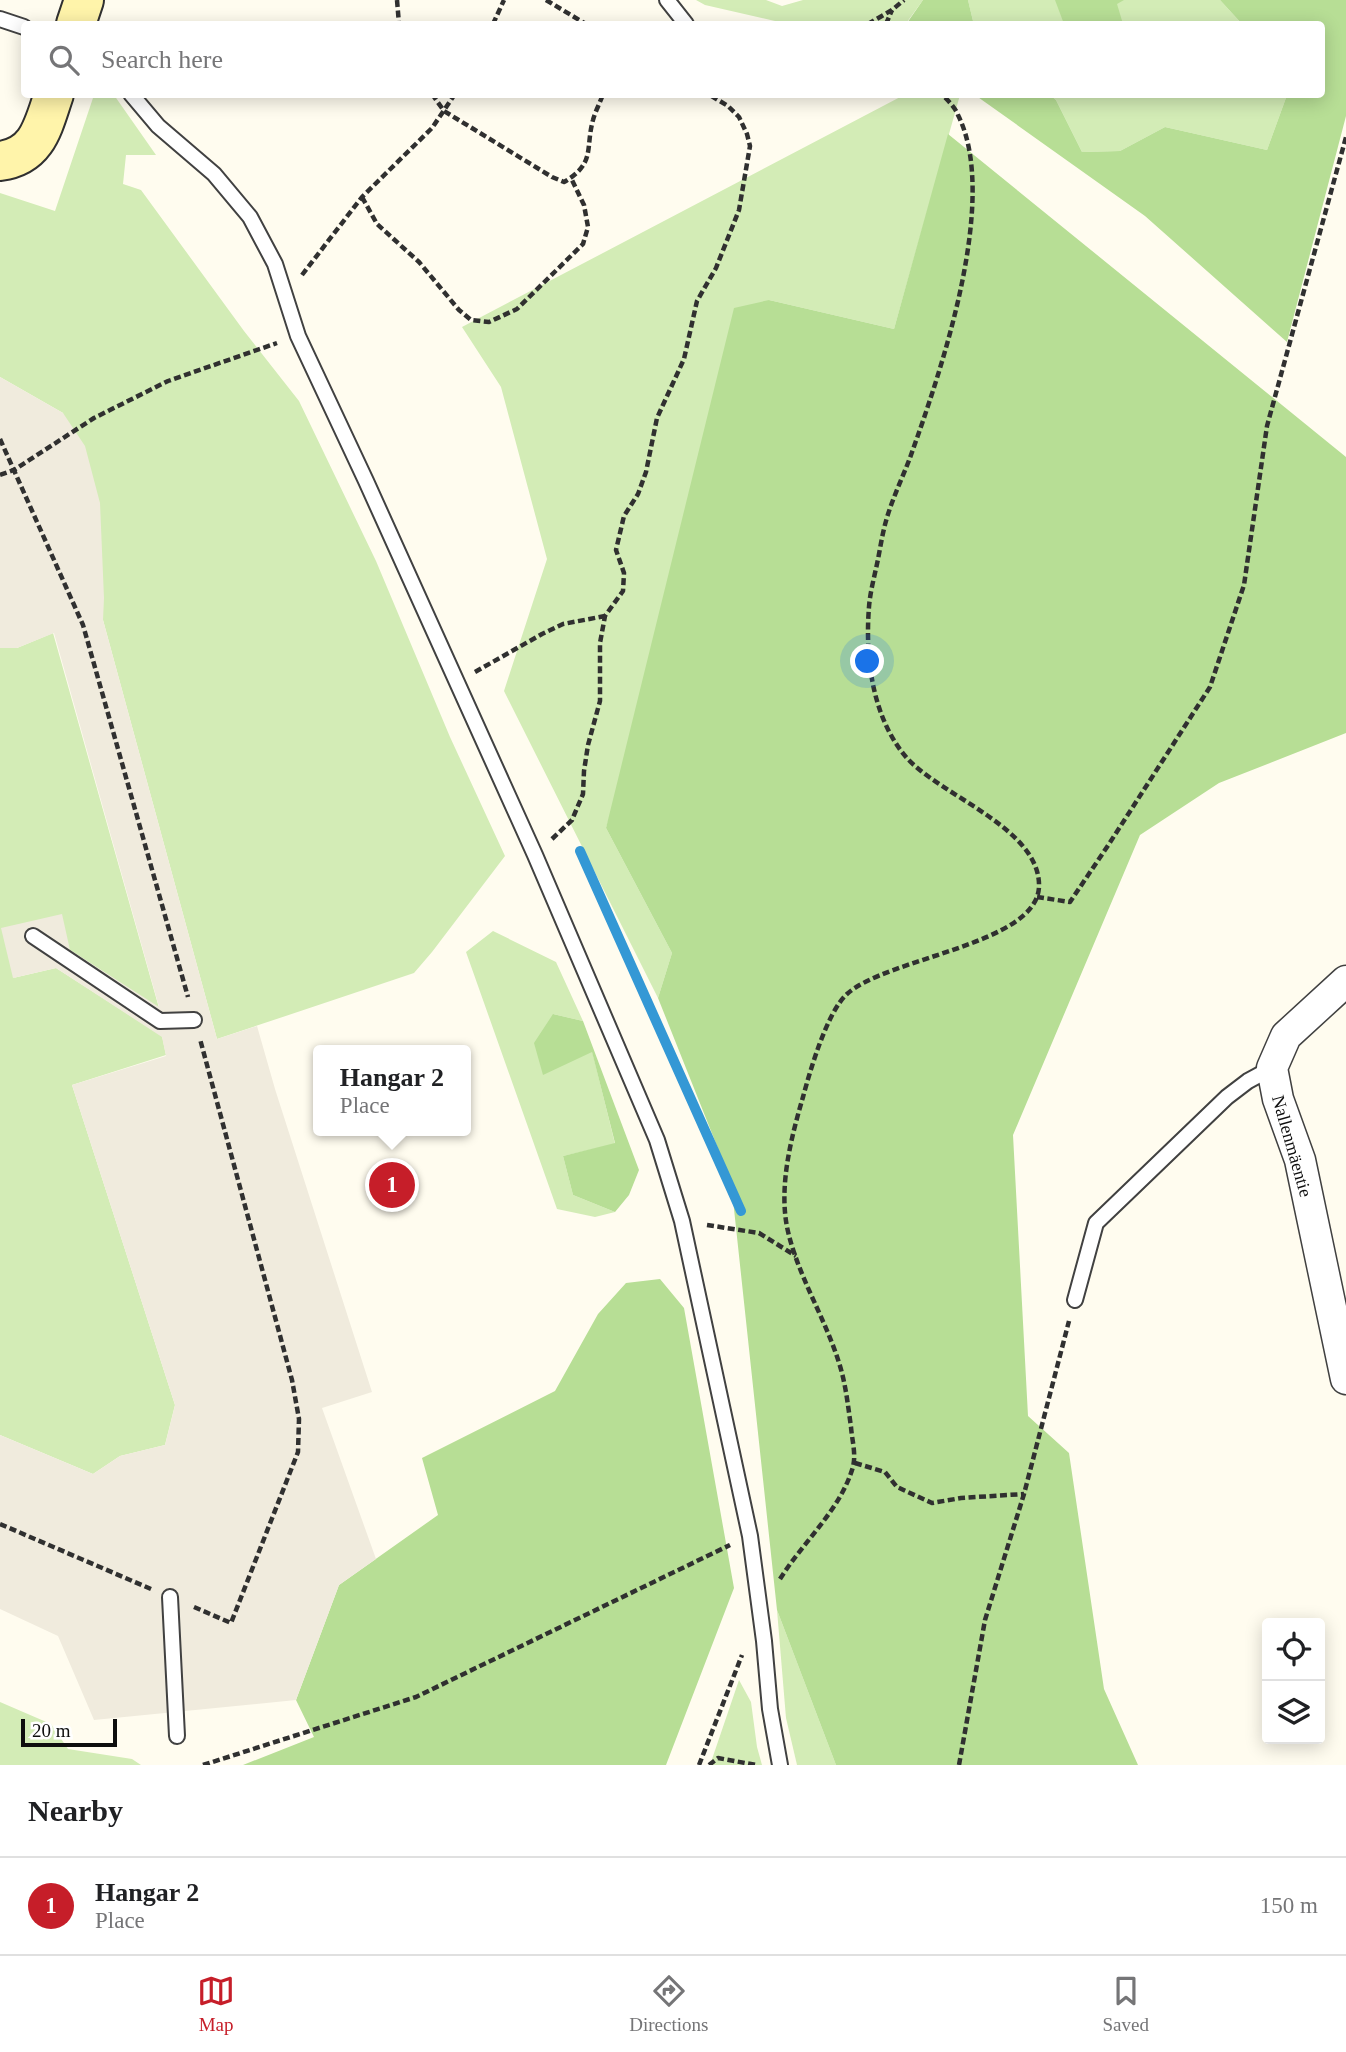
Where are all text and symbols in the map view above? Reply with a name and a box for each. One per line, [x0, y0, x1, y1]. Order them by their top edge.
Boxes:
search box [21, 21, 1325, 98]
icon: search [45, 41, 83, 79]
text: Search here [101, 45, 223, 74]
your location [850, 644, 884, 678]
popup [313, 1045, 471, 1136]
text: Hangar 2 [340, 1063, 444, 1092]
text: Place [340, 1093, 390, 1118]
street label: Nallenmäentie [1268, 1093, 1316, 1199]
pin: 1 [369, 1159, 415, 1211]
map controls [1262, 1618, 1325, 1744]
button: locate [1262, 1618, 1325, 1681]
button: layers [1262, 1681, 1325, 1744]
scale bar [21, 1716, 117, 1748]
text: 20 m [32, 1720, 71, 1741]
text: Nearby [28, 1794, 123, 1827]
text: Hangar 2 [95, 1878, 199, 1907]
text: 1 [45, 1893, 57, 1918]
text: 150 m [1260, 1893, 1318, 1918]
text: Place [95, 1908, 145, 1933]
tab: Map [197, 1972, 235, 2036]
tab: Directions [629, 1972, 708, 2036]
tab: Saved [1102, 1972, 1149, 2036]

